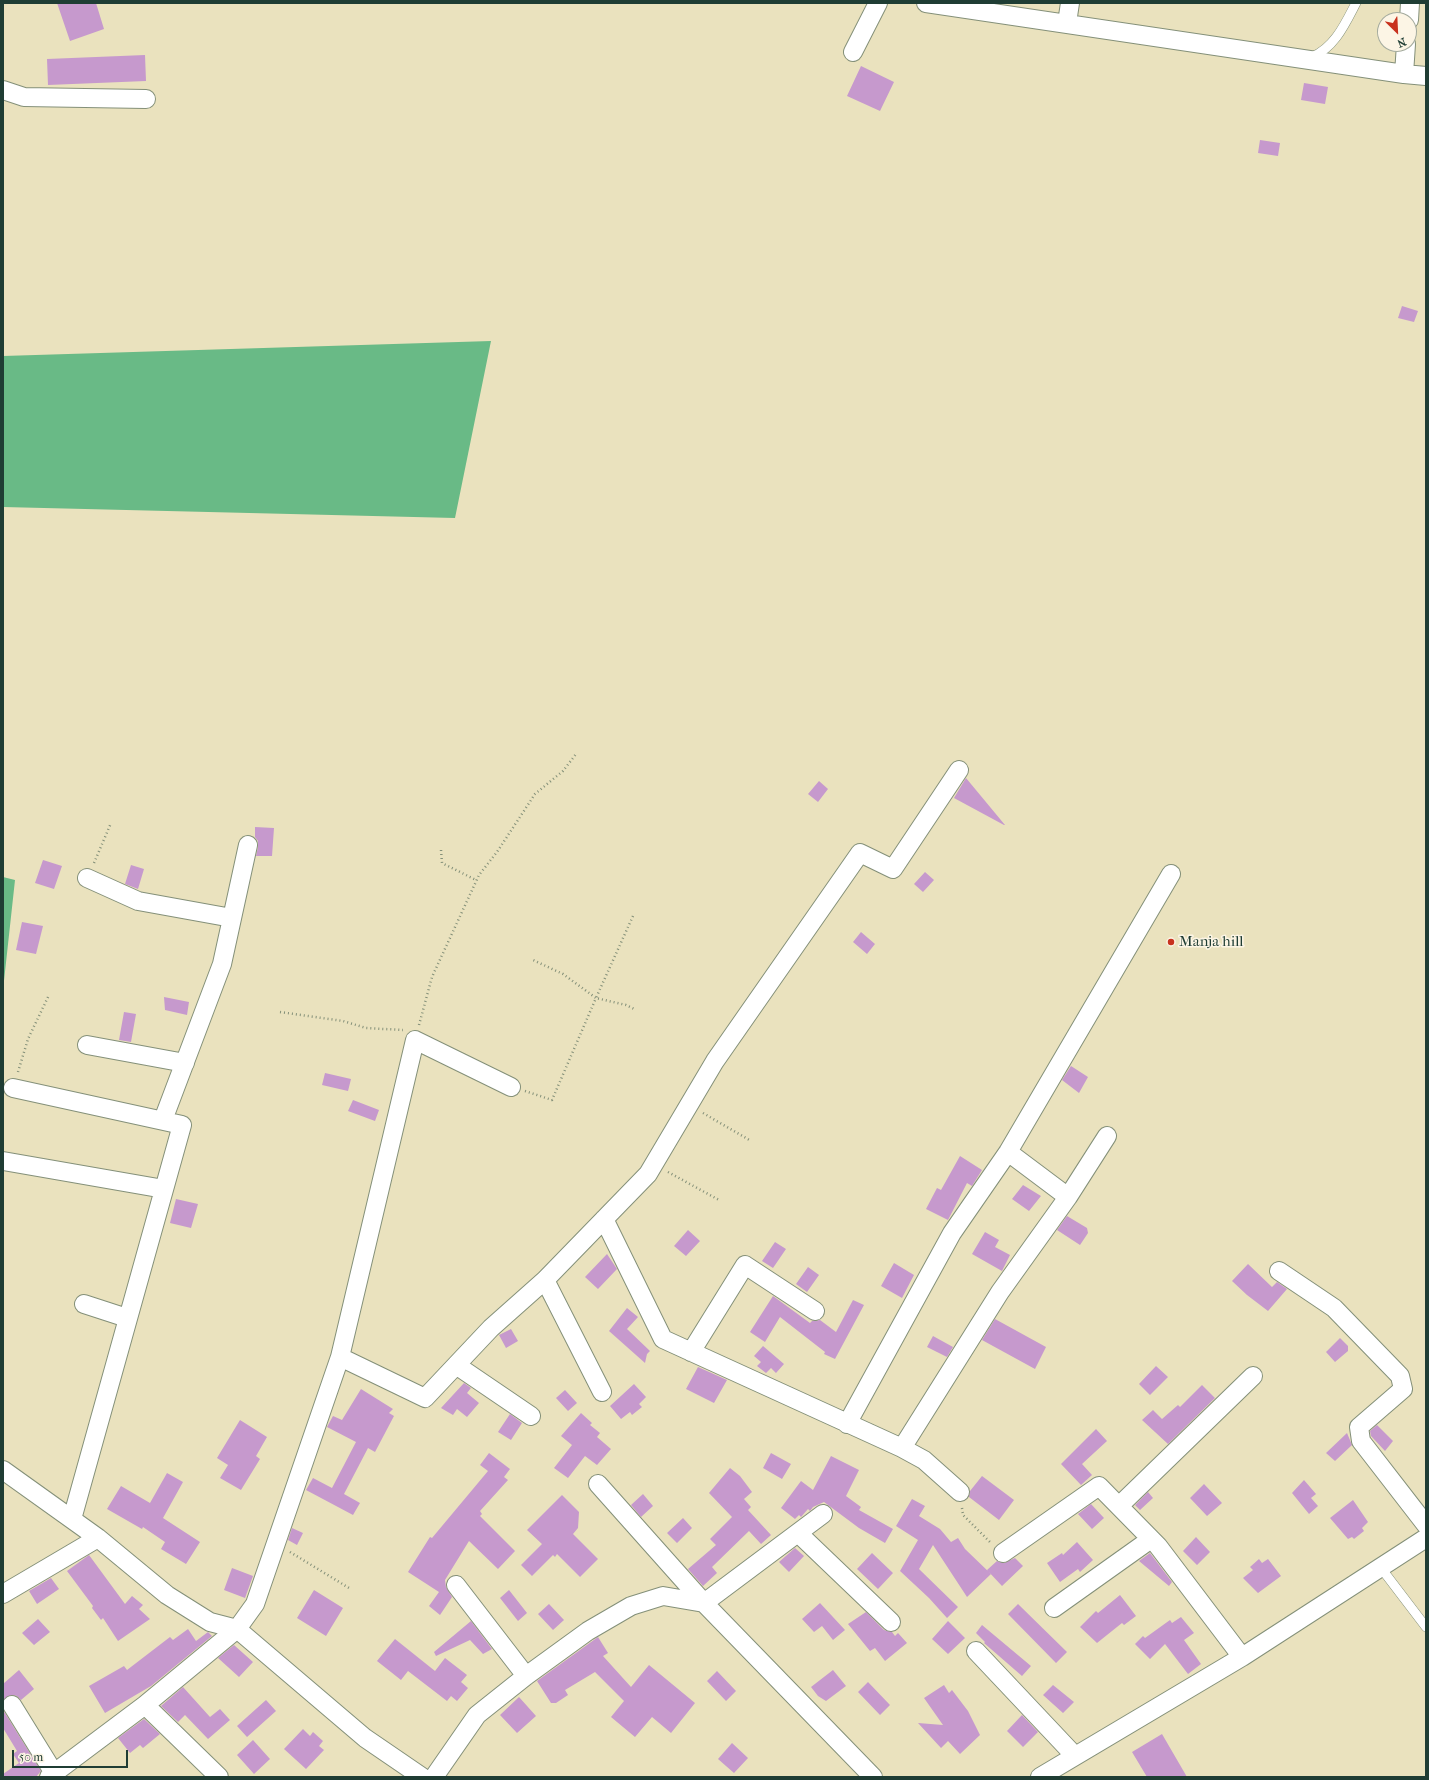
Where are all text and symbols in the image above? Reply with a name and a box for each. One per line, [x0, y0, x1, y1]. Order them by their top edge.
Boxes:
north arrow [1377, 12, 1417, 52]
text: N [1395, 35, 1408, 50]
place label: Manja hill [1179, 933, 1243, 951]
marker: Manja hill [1166, 937, 1176, 947]
scale bar [14, 1742, 130, 1768]
text: 50 m [19, 1750, 43, 1764]

